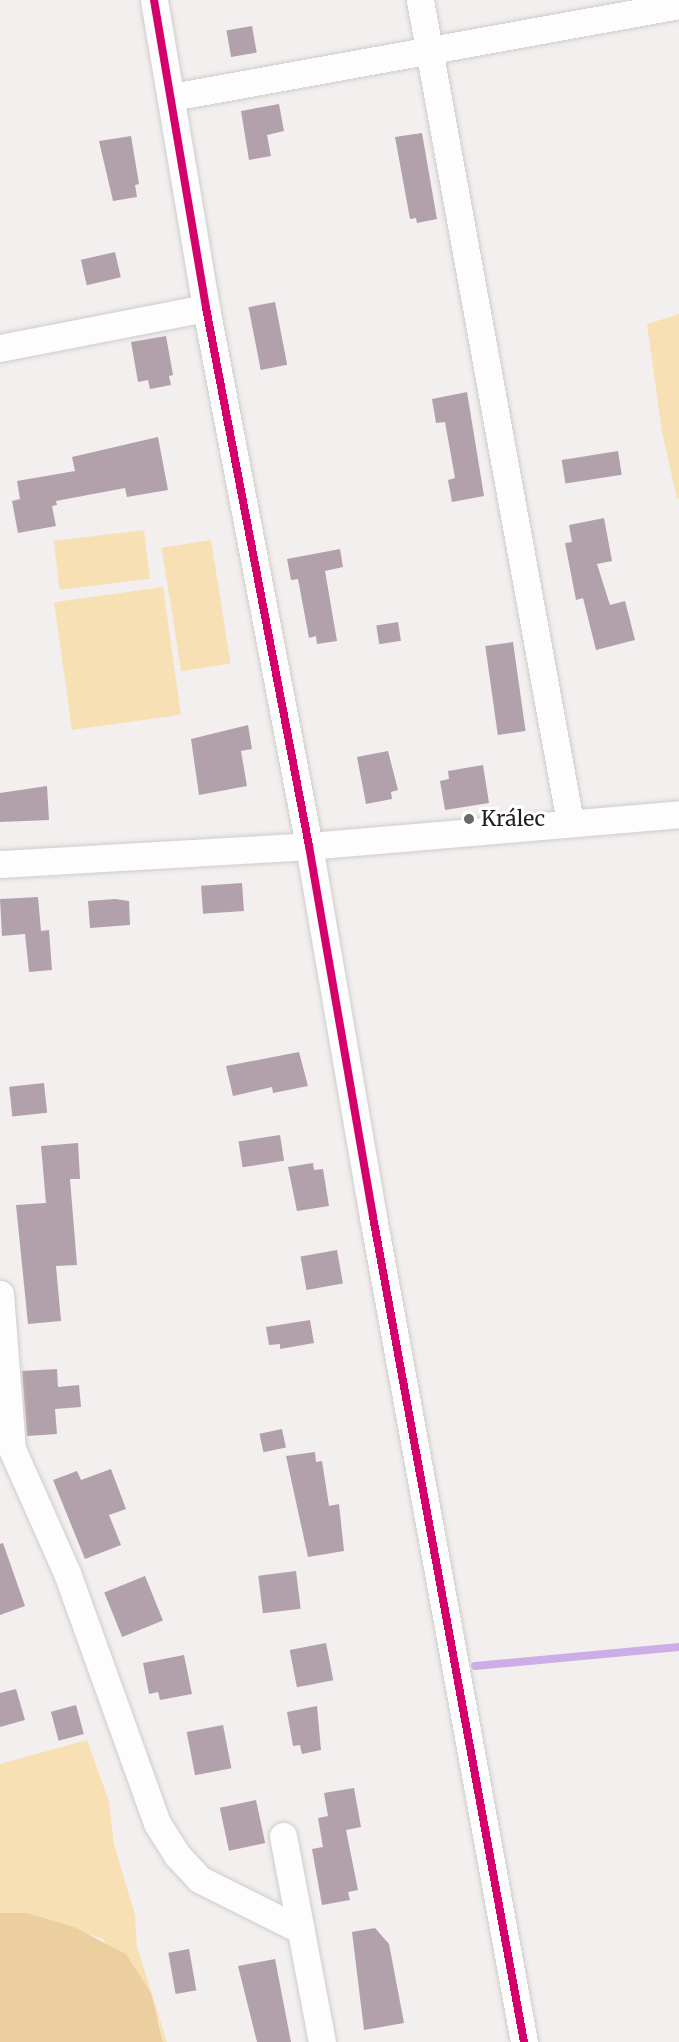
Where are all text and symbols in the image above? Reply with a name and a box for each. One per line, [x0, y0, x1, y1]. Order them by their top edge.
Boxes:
place label: Králec [481, 806, 545, 832]
marker: Králec [462, 812, 476, 826]

